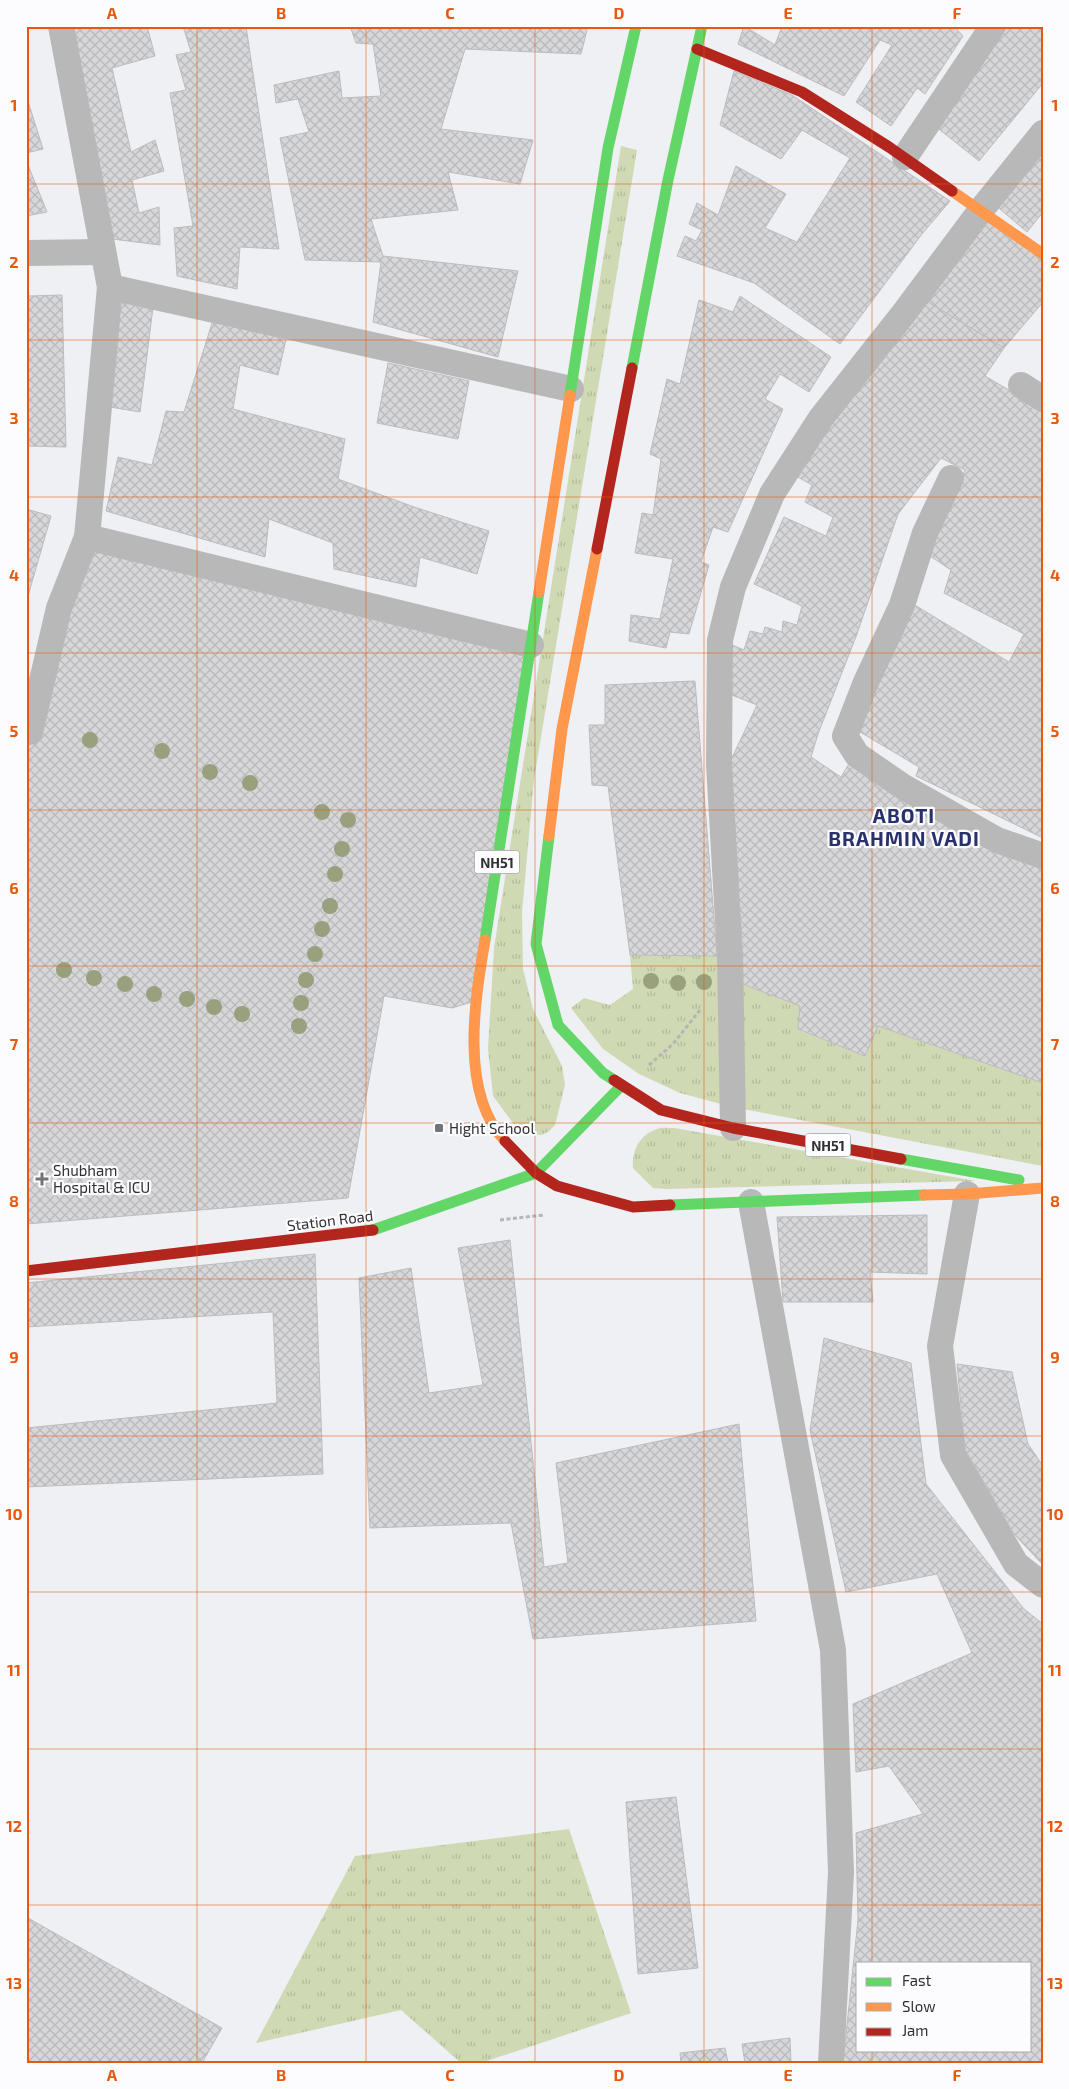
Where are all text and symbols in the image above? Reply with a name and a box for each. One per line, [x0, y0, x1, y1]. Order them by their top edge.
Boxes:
text: A [107, 3, 118, 22]
text: B [276, 3, 286, 22]
text: C [445, 3, 455, 22]
text: D [614, 3, 625, 22]
text: E [783, 3, 793, 22]
text: F [953, 3, 962, 22]
text: 1 [11, 95, 17, 114]
text: 1 [1052, 95, 1058, 114]
text: 2 [9, 252, 19, 271]
text: 2 [1050, 252, 1060, 271]
text: 3 [9, 408, 19, 427]
text: 3 [1050, 408, 1060, 427]
text: 4 [9, 565, 19, 584]
text: 4 [1050, 565, 1060, 584]
text: 5 [10, 721, 19, 740]
text: 5 [1051, 721, 1060, 740]
district label: ABOTI BRAHMIN VADI [828, 803, 980, 850]
road number: NH51 [474, 850, 520, 874]
text: 6 [9, 878, 19, 897]
text: 6 [1050, 878, 1060, 897]
text: 7 [10, 1034, 19, 1053]
text: 7 [1051, 1034, 1060, 1053]
place label: Hight School [449, 1119, 535, 1137]
marker: Hight School [433, 1122, 445, 1134]
road number: NH51 [806, 1134, 850, 1156]
place label: Shubham Hospital & ICU [53, 1161, 150, 1196]
marker: Shubham Hospital & ICU [35, 1172, 49, 1186]
text: 8 [9, 1191, 19, 1210]
text: 8 [1050, 1191, 1060, 1210]
street label: Station Road [286, 1206, 374, 1234]
text: 9 [9, 1347, 19, 1366]
text: 9 [1050, 1347, 1060, 1366]
text: 10 [5, 1504, 23, 1523]
text: 10 [1046, 1504, 1064, 1523]
text: 11 [7, 1660, 21, 1679]
text: 11 [1048, 1660, 1062, 1679]
text: 12 [6, 1816, 22, 1835]
text: 12 [1047, 1816, 1063, 1835]
legend [856, 1962, 1032, 2052]
text: Fast [902, 1971, 932, 1989]
text: 13 [6, 1973, 22, 1992]
text: 13 [1047, 1973, 1063, 1992]
text: Slow [902, 1997, 936, 2015]
text: Jam [902, 2021, 928, 2039]
text: A [107, 2065, 118, 2084]
text: B [276, 2065, 286, 2084]
text: C [445, 2065, 455, 2084]
text: D [614, 2065, 625, 2084]
text: E [783, 2065, 793, 2084]
text: F [953, 2065, 962, 2084]

